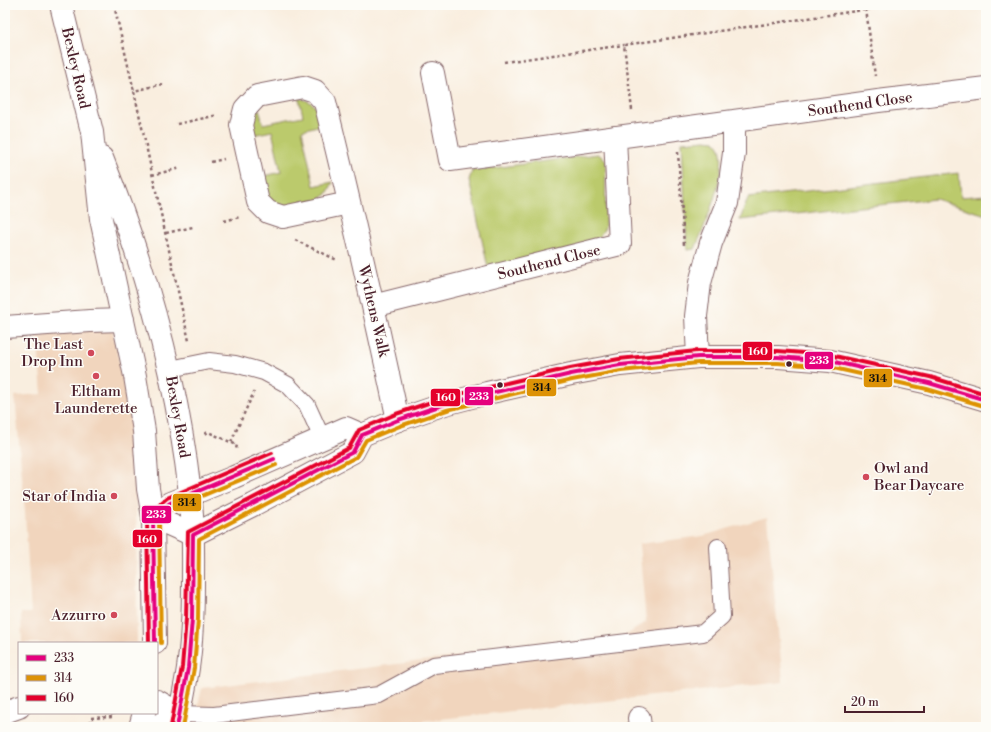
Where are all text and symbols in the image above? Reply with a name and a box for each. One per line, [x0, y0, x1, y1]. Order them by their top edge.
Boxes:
street label: Bexley Road [57, 25, 94, 111]
street label: Southend Close [807, 88, 914, 121]
street label: Southend Close [496, 241, 603, 284]
street label: Wythens Walk [353, 262, 394, 360]
place label: The Last Drop Inn [21, 335, 84, 371]
line badge: 160 [742, 341, 773, 361]
text: 160 [748, 345, 768, 359]
marker: The Last Drop Inn [86, 348, 96, 358]
line badge: 233 [804, 351, 834, 370]
text: 233 [809, 354, 829, 368]
unlabelled marker [784, 359, 794, 369]
line badge: 314 [863, 368, 893, 388]
marker: Eltham Launderette [91, 371, 101, 381]
text: 314 [869, 372, 887, 386]
street label: Bexley Road [161, 374, 194, 460]
line badge: 314 [526, 378, 557, 397]
unlabelled marker [495, 380, 505, 390]
text: 314 [533, 381, 551, 395]
place label: Eltham Launderette [54, 382, 138, 418]
line badge: 233 [464, 386, 494, 406]
line badge: 160 [430, 388, 461, 407]
text: 233 [469, 390, 489, 404]
text: 160 [436, 391, 456, 405]
place label: Owl and Bear Daycare [873, 459, 964, 495]
marker: Owl and Bear Daycare [861, 472, 871, 482]
place label: Star of India [22, 487, 106, 506]
marker: Star of India [109, 491, 119, 501]
line badge: 314 [172, 493, 202, 512]
text: 314 [178, 496, 196, 510]
line badge: 233 [141, 505, 172, 524]
text: 233 [146, 508, 166, 522]
line badge: 160 [132, 529, 163, 548]
text: 160 [137, 533, 157, 547]
place label: Azzurro [50, 606, 106, 625]
marker: Azzurro [109, 610, 119, 620]
legend [18, 642, 158, 714]
text: 233 [54, 651, 74, 666]
text: 314 [54, 671, 72, 686]
scale bar [845, 688, 924, 714]
text: 160 [54, 691, 74, 706]
text: 20 m [851, 695, 879, 710]

